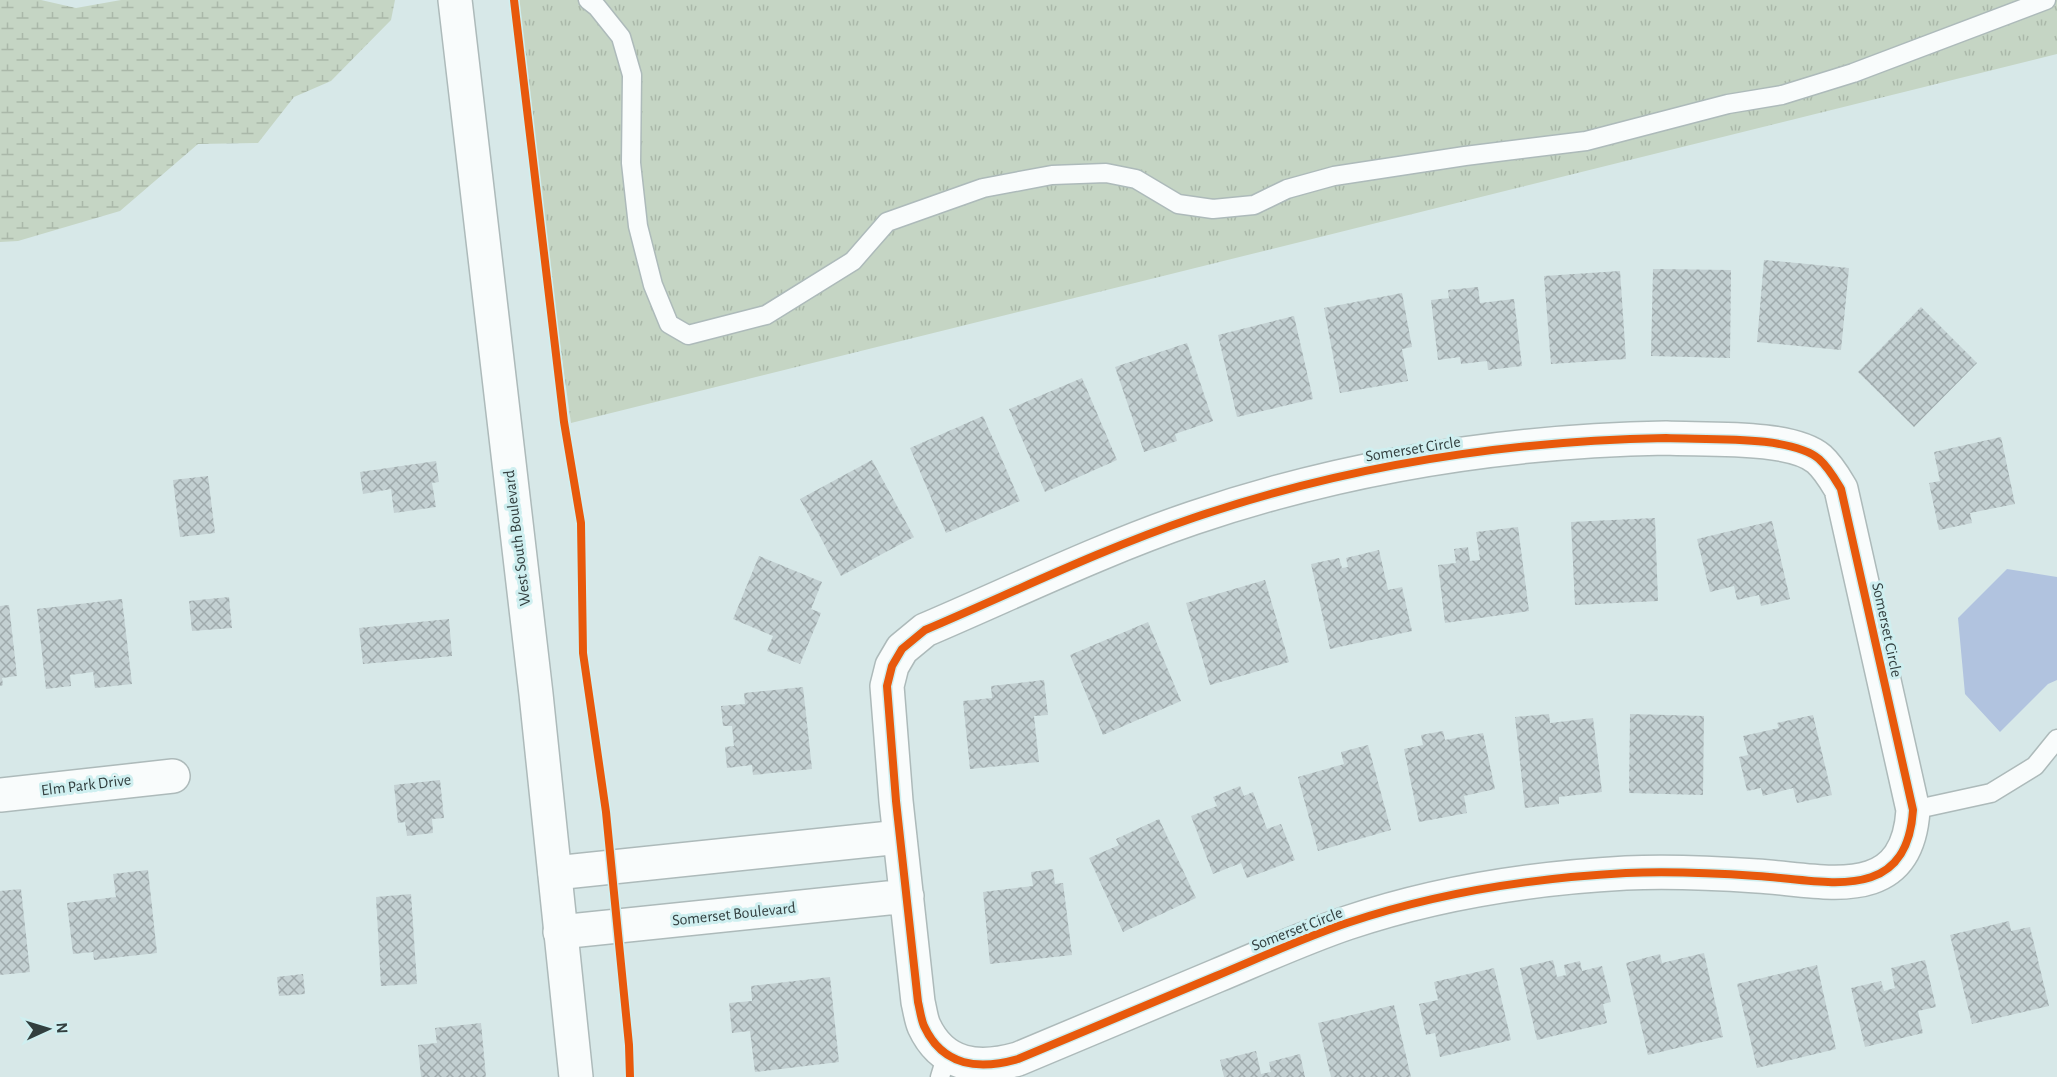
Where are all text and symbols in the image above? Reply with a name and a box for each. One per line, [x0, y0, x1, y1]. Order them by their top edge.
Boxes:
street label: Somerset Circle [1364, 434, 1462, 464]
street label: West South Boulevard [501, 469, 533, 607]
street label: Somerset Circle [1869, 581, 1905, 679]
street label: Elm Park Drive [40, 772, 132, 798]
street label: Somerset Boulevard [671, 900, 797, 928]
street label: Somerset Circle [1249, 904, 1345, 954]
north arrow [18, 999, 78, 1059]
text: N [54, 1022, 70, 1034]

